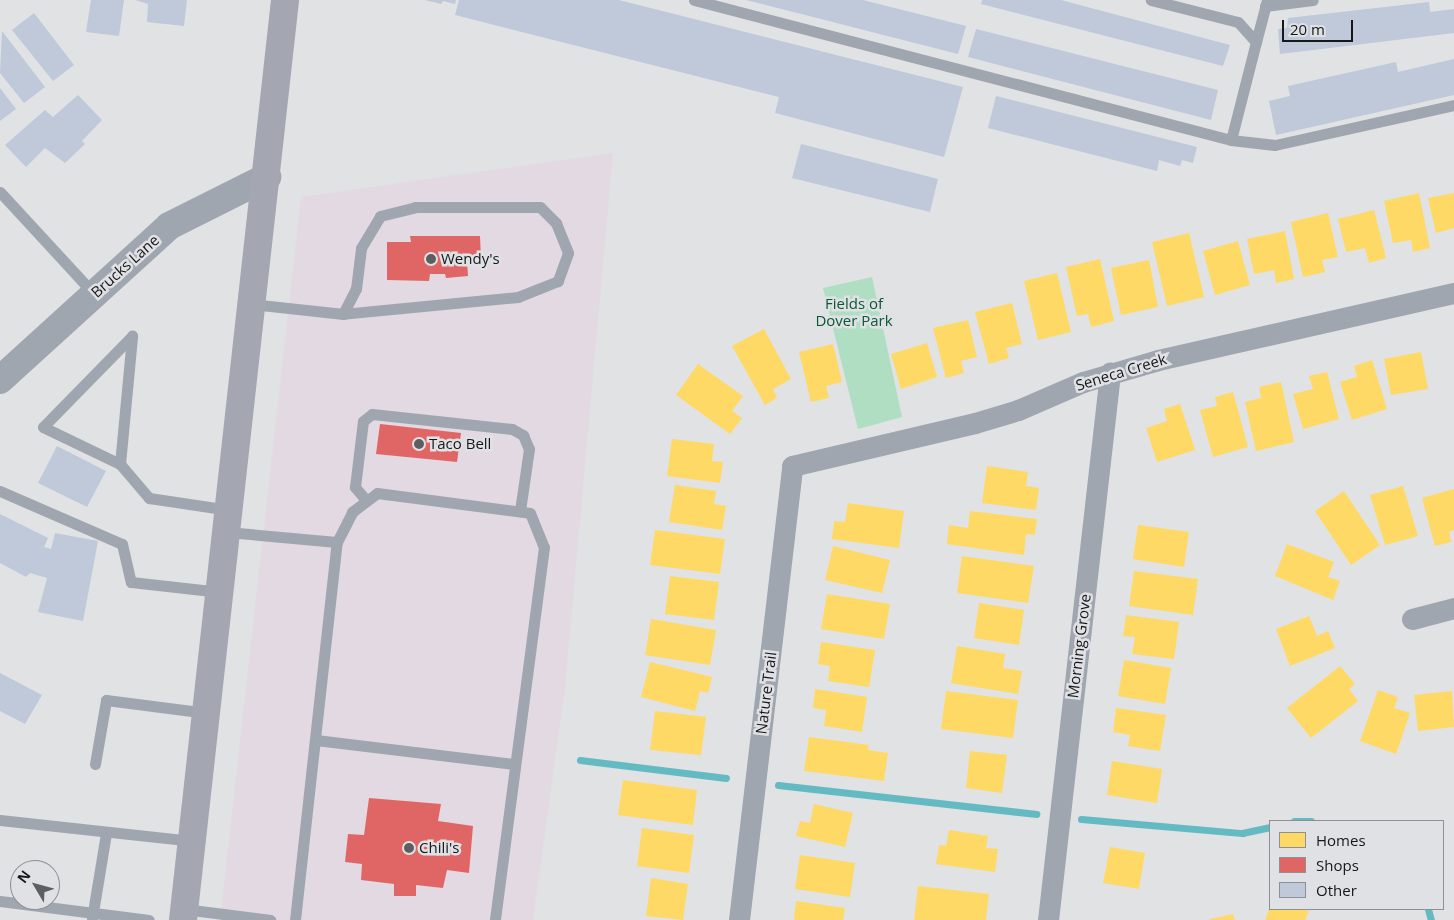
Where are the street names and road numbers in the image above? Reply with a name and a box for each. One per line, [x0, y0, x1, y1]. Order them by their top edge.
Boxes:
street label: Brucks Lane [87, 231, 163, 301]
street label: Seneca Creek [1073, 350, 1169, 394]
street label: Morning Grove [1064, 593, 1094, 699]
street label: Nature Trail [752, 651, 780, 735]

